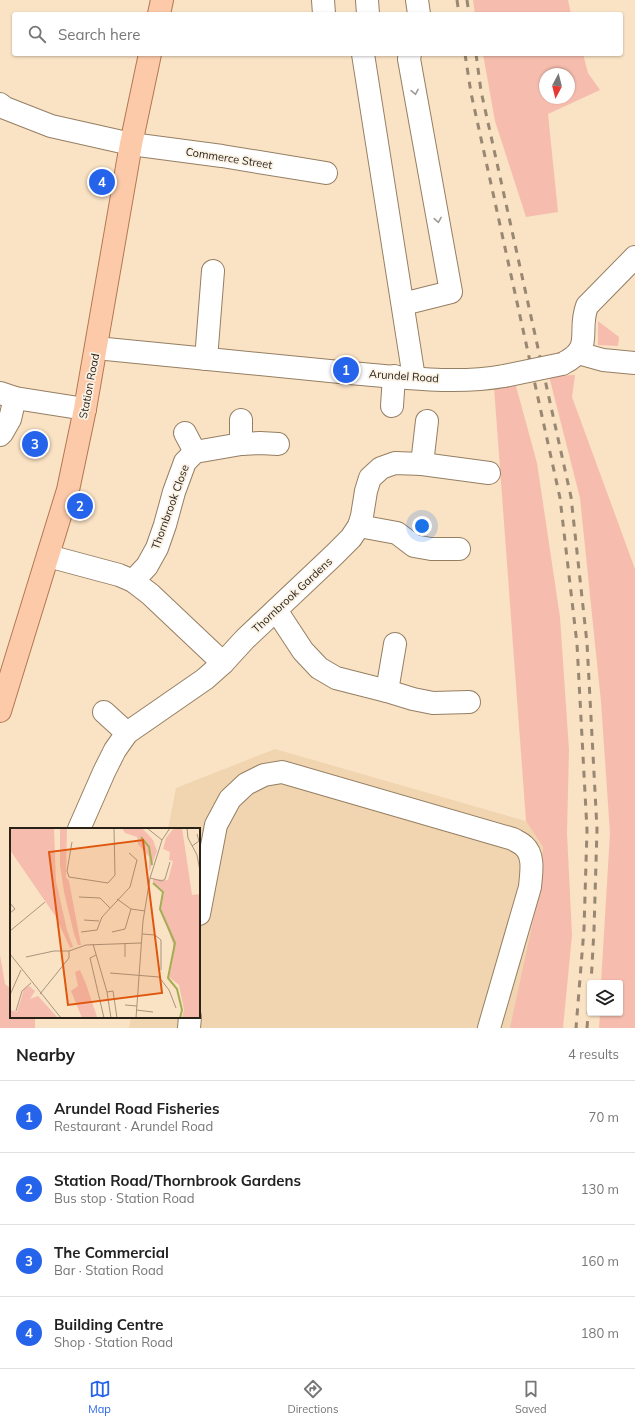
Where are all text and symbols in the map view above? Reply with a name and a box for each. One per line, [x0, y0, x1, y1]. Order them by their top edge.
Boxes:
search box [12, 12, 623, 56]
icon: search [26, 23, 48, 45]
text: Search here [58, 25, 140, 44]
north arrow [539, 68, 575, 104]
one-way arrow [411, 89, 419, 96]
street label: Commerce Street [185, 144, 273, 172]
pin: 4 [89, 167, 115, 197]
one-way arrow [433, 217, 442, 224]
street label: Station Road [76, 352, 102, 420]
pin: 1 [333, 355, 359, 385]
street label: Arundel Road [369, 367, 439, 385]
pin: 3 [22, 429, 48, 459]
street label: Thornbrook Close [148, 463, 192, 551]
pin: 2 [67, 491, 93, 521]
your location [412, 516, 432, 536]
street label: Thornbrook Gardens [249, 554, 335, 636]
inset map [10, 828, 200, 1018]
map controls [587, 980, 623, 1016]
button: layers [587, 980, 623, 1016]
text: Nearby [16, 1044, 75, 1065]
text: 4 results [568, 1046, 619, 1062]
text: Arundel Road Fisheries [54, 1099, 219, 1118]
text: 1 [25, 1109, 33, 1125]
text: 70 m [589, 1109, 619, 1125]
text: Restaurant · Arundel Road [54, 1118, 213, 1134]
text: Station Road/Thornbrook Gardens [54, 1171, 301, 1190]
text: 2 [25, 1181, 33, 1197]
text: 130 m [581, 1181, 619, 1197]
text: Bus stop · Station Road [54, 1190, 194, 1206]
text: The Commercial [54, 1243, 169, 1262]
text: 3 [25, 1253, 33, 1269]
text: 160 m [581, 1253, 619, 1269]
text: Bar · Station Road [54, 1262, 164, 1278]
text: Building Centre [54, 1315, 164, 1334]
text: 4 [25, 1325, 33, 1341]
text: 180 m [581, 1325, 619, 1341]
text: Shop · Station Road [54, 1334, 173, 1350]
tab: Map [88, 1378, 111, 1416]
tab: Directions [288, 1378, 338, 1416]
tab: Saved [515, 1378, 547, 1416]

